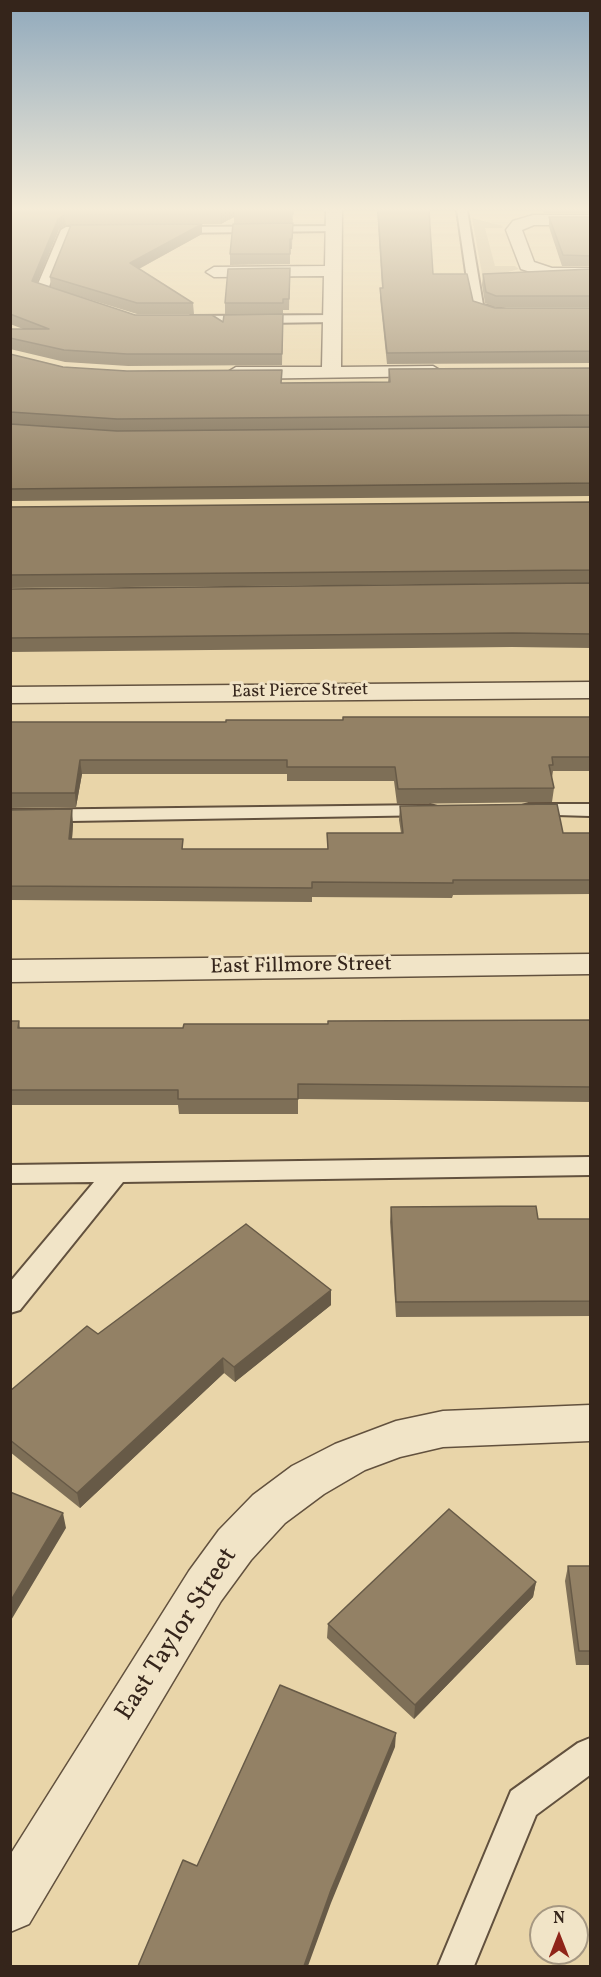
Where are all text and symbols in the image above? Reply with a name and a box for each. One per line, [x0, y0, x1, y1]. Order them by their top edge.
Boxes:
street label: East Pierce Street [231, 680, 369, 704]
street label: East Fillmore Street [210, 953, 392, 981]
street label: East Taylor Street [111, 1543, 245, 1727]
north arrow [529, 1905, 589, 1965]
text: N [553, 1908, 565, 1930]

